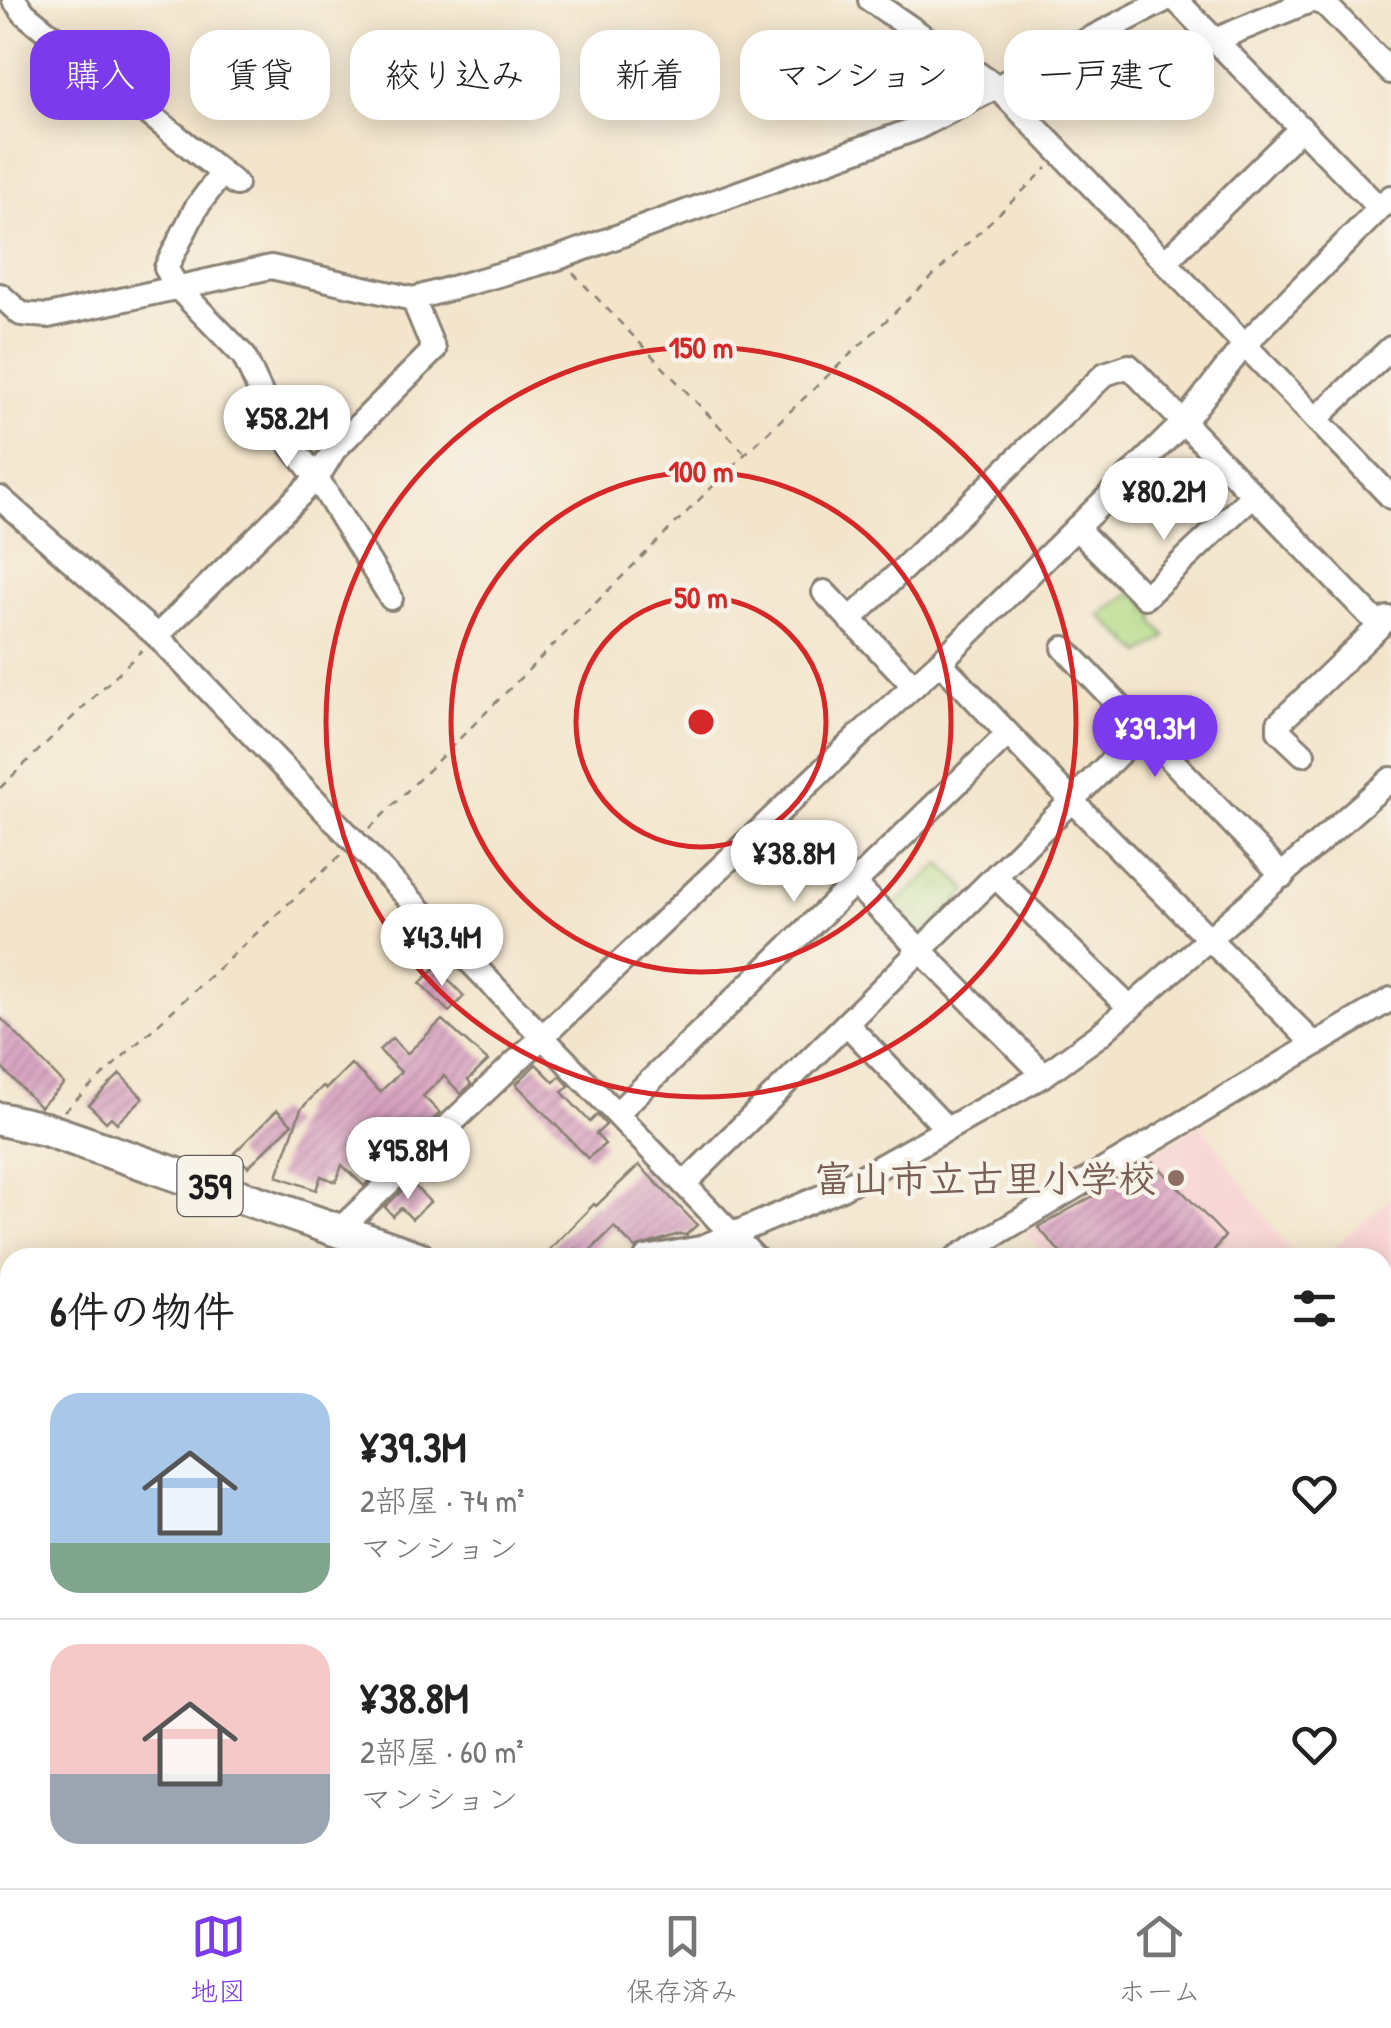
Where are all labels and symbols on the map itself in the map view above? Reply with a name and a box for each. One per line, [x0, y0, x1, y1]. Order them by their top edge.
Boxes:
text: 150 m [669, 327, 733, 367]
pin: ¥58.2M [206, 385, 368, 470]
text: 100 m [668, 451, 734, 491]
pin: ¥80.2M [1083, 458, 1245, 543]
text: 50 m [674, 577, 728, 617]
pin: ¥39.3M [1074, 695, 1236, 780]
centre of rings [683, 704, 719, 740]
pin: ¥38.8M [713, 820, 875, 905]
pin: ¥43.4M [361, 904, 523, 989]
pin: ¥95.8M [327, 1117, 489, 1202]
place label: 富山市立古里小学校 [814, 1152, 1156, 1204]
road number: 359 [178, 1156, 242, 1216]
marker: 富山市立古里小学校 [1165, 1167, 1187, 1189]

